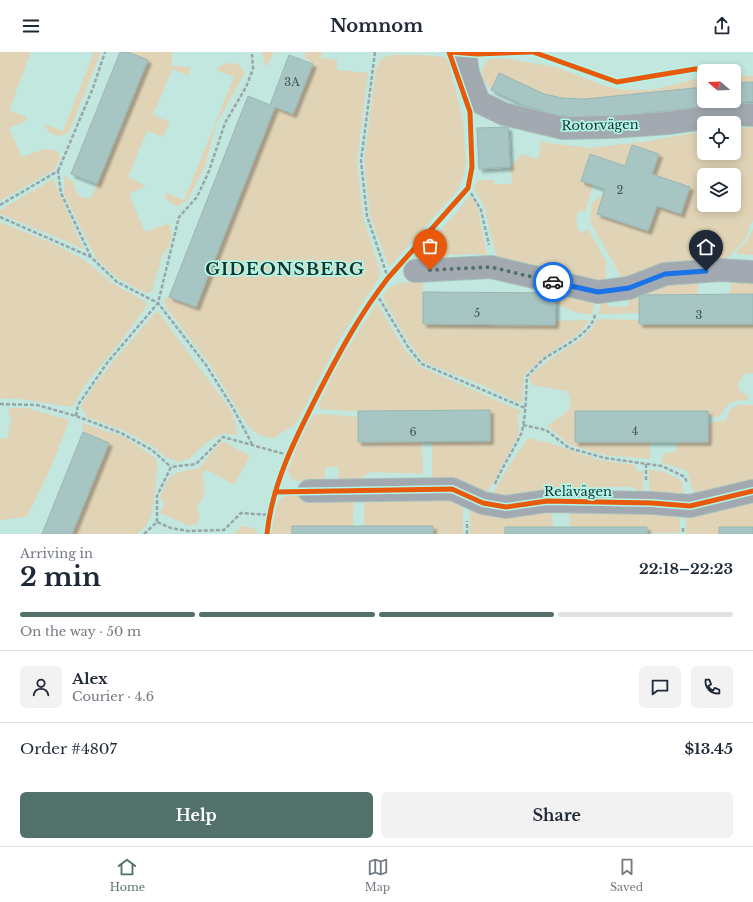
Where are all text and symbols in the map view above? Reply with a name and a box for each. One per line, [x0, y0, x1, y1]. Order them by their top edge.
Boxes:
icon: menu [20, 15, 42, 37]
text: Nomnom [330, 15, 423, 37]
icon: share [711, 15, 733, 37]
north arrow [697, 64, 741, 108]
map controls [697, 64, 741, 212]
house number: 3A [284, 75, 300, 89]
street label: Rotorvägen [561, 116, 639, 134]
button: locate [697, 116, 741, 160]
button: layers [697, 168, 741, 212]
house number: 2 [617, 183, 624, 197]
pin [413, 229, 447, 270]
pin [689, 230, 723, 271]
icon: bag [419, 235, 441, 257]
icon: home [695, 236, 717, 258]
district label: GIDEONSBERG [205, 259, 365, 280]
courier [533, 262, 573, 302]
icon: car [542, 271, 564, 293]
house number: 5 [474, 306, 480, 320]
house number: 3 [696, 308, 703, 322]
house number: 4 [632, 424, 638, 438]
house number: 6 [409, 425, 417, 439]
street label: Relävägen [544, 483, 612, 500]
text: Arriving in [20, 545, 93, 562]
text: 22:18–22:23 [639, 559, 733, 578]
text: 2 min [20, 561, 101, 593]
text: On the way · 50 m [20, 623, 141, 640]
button: person [20, 666, 62, 708]
button: chat [639, 666, 681, 708]
button: phone [691, 666, 733, 708]
text: Alex [72, 669, 108, 688]
text: Courier · 4.6 [72, 688, 154, 705]
text: Order #4807 [20, 739, 117, 758]
text: $13.45 [684, 739, 733, 758]
button: Help [20, 792, 373, 838]
button: Share [381, 792, 733, 838]
tab: Home [110, 856, 145, 894]
tab: Map [365, 856, 390, 894]
tab: Saved [610, 856, 643, 894]

